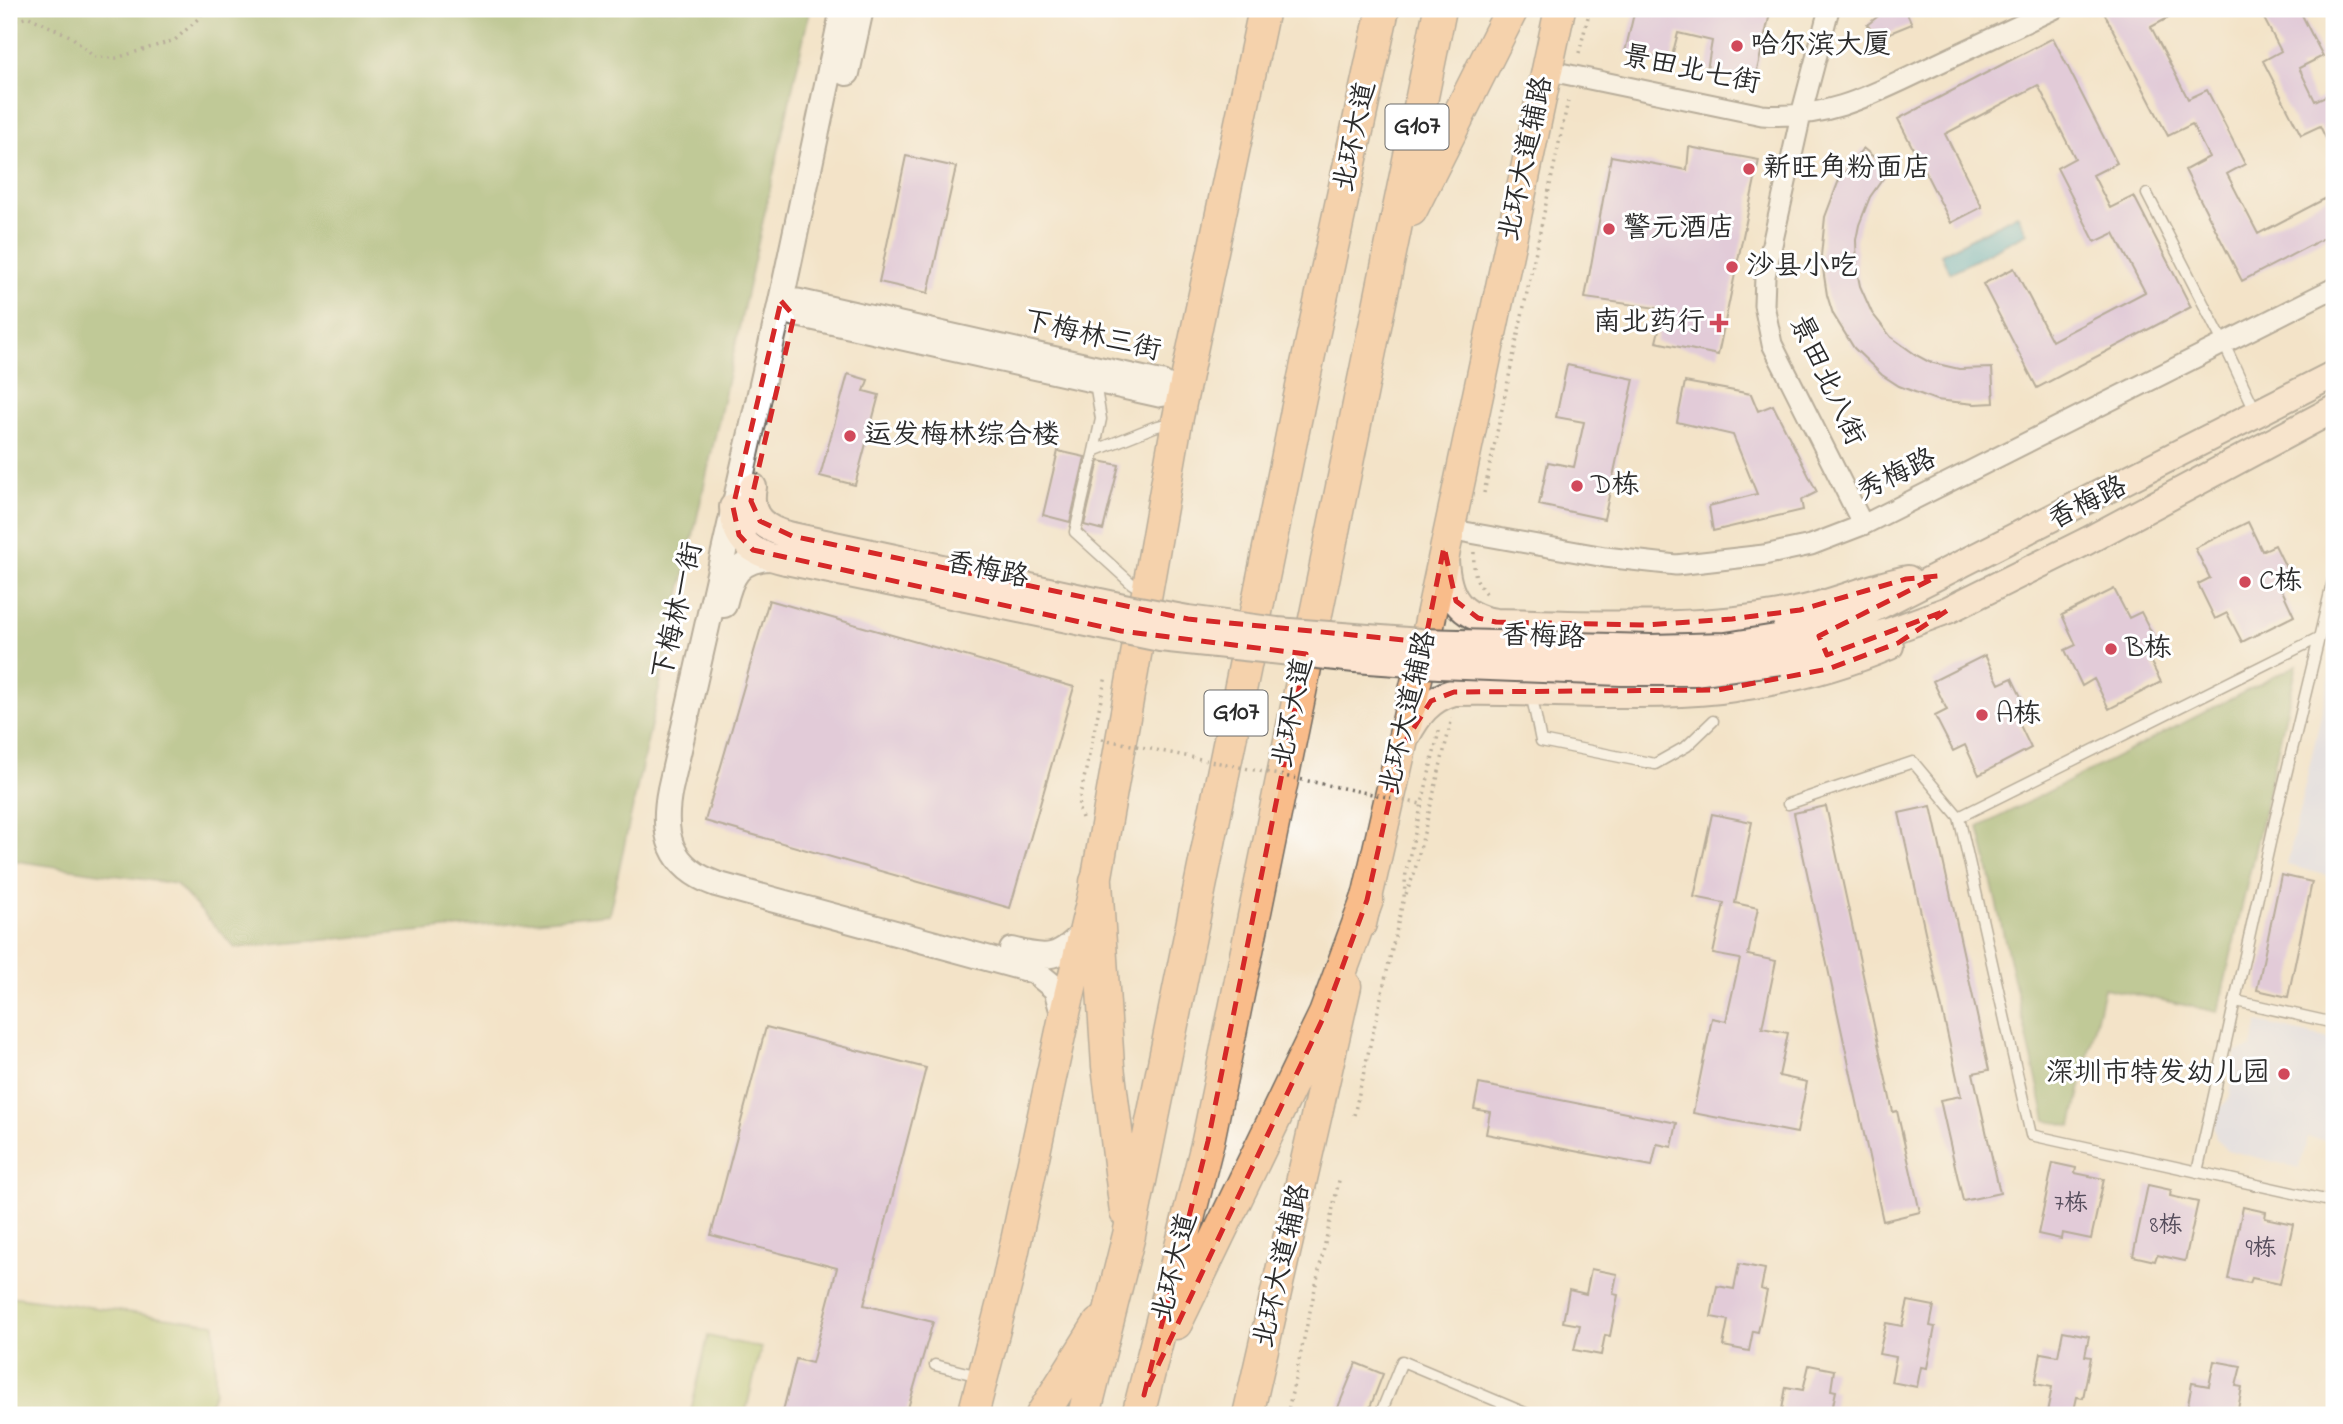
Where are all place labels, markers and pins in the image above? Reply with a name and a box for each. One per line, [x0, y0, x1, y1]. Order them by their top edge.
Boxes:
place label: 哈尔滨大厦 [1751, 26, 1891, 67]
marker: 哈尔滨大厦 [1729, 38, 1745, 54]
place label: 新旺角粉面店 [1763, 149, 1931, 190]
marker: 新旺角粉面店 [1741, 161, 1757, 177]
place label: 警元酒店 [1623, 209, 1735, 250]
marker: 警元酒店 [1601, 221, 1617, 237]
place label: 沙县小吃 [1746, 247, 1858, 288]
marker: 沙县小吃 [1724, 259, 1740, 275]
place label: 南北药行 [1593, 303, 1705, 344]
marker: 南北药行 [1711, 315, 1727, 331]
place label: 运发梅林综合楼 [864, 416, 1060, 457]
marker: 运发梅林综合楼 [842, 428, 858, 444]
place label: D栋 [1590, 466, 1640, 507]
marker: D栋 [1569, 478, 1585, 494]
place label: C栋 [2259, 562, 2302, 603]
marker: C栋 [2237, 574, 2253, 590]
place label: B栋 [2124, 629, 2172, 670]
marker: B栋 [2103, 641, 2119, 657]
place label: A栋 [1996, 695, 2041, 736]
marker: A栋 [1974, 707, 1990, 723]
place label: 深圳市特发幼儿园 [2046, 1054, 2270, 1095]
marker: 深圳市特发幼儿园 [2276, 1066, 2292, 1082]

